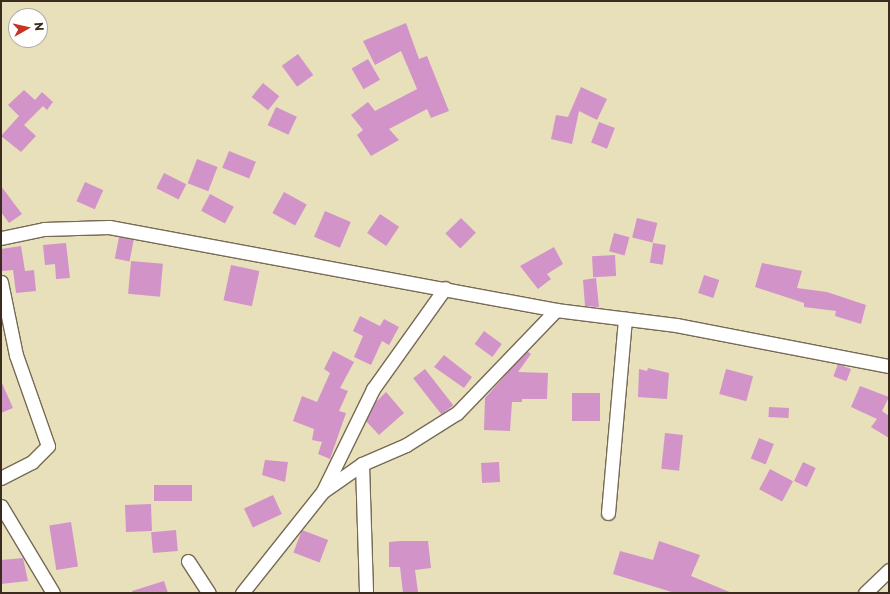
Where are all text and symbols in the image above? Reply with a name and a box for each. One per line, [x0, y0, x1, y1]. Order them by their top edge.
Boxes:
north arrow [8, 8, 48, 48]
text: N [30, 21, 48, 32]

